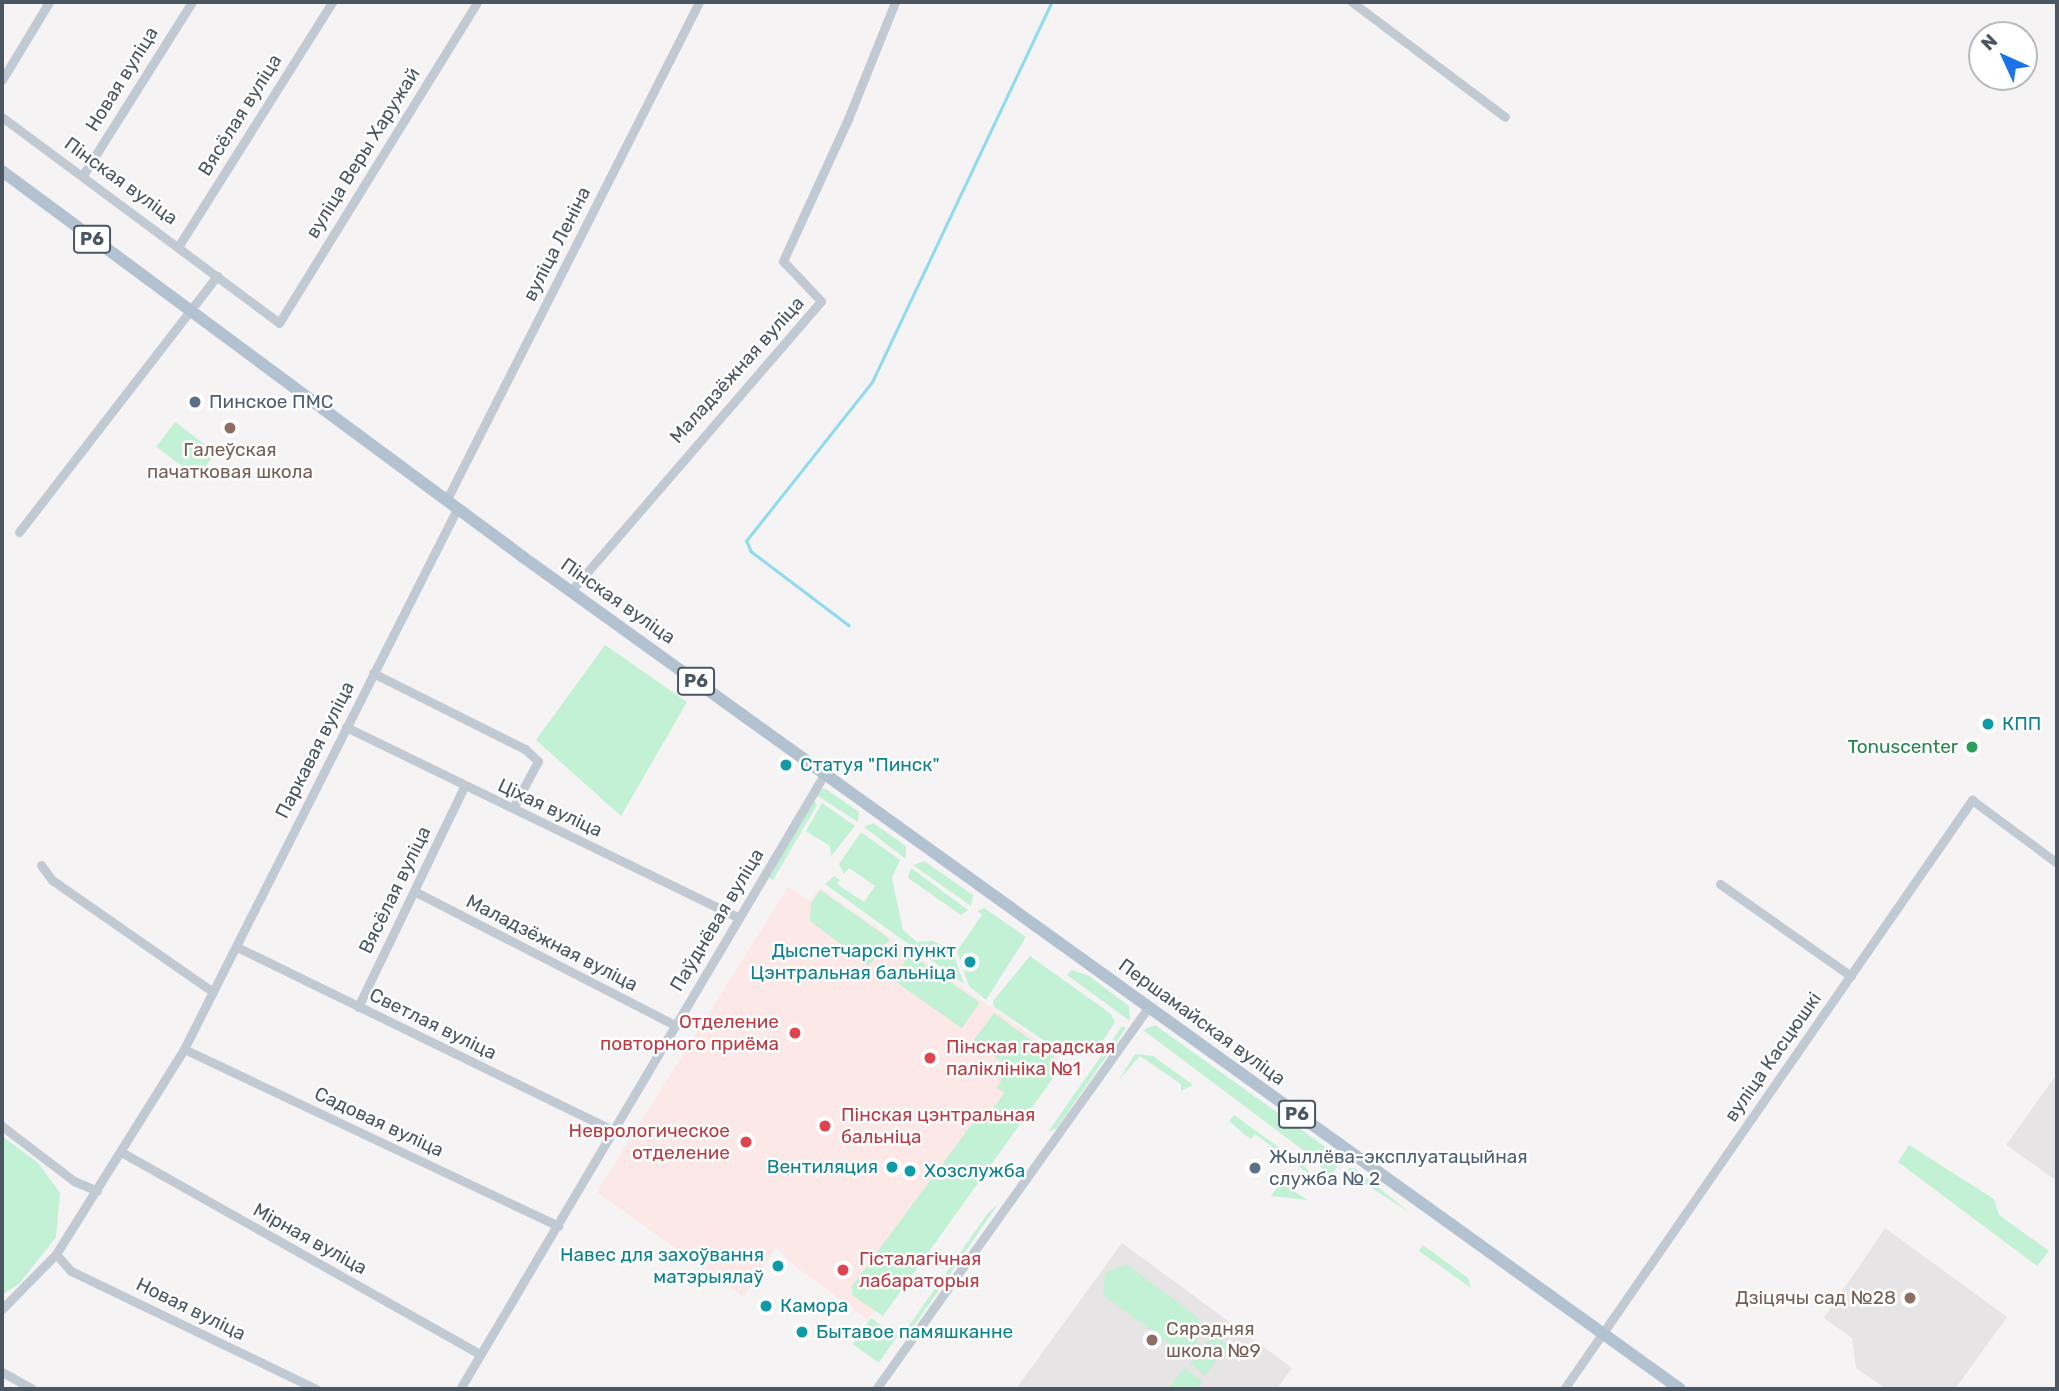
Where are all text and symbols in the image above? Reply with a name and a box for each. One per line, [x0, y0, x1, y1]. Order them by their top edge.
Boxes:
north arrow [1968, 21, 2038, 91]
street label: Новая вуліца [81, 23, 163, 135]
text: N [1976, 29, 2002, 55]
street label: Вясёлая вуліца [194, 50, 286, 180]
street label: вуліца Веры Харужай [301, 63, 425, 243]
street label: Пінская вуліца [60, 132, 182, 230]
street label: вуліца Леніна [518, 183, 596, 305]
road number: Р6 [73, 225, 111, 254]
street label: Маладзёжная вуліца [665, 292, 809, 448]
place label: Пинское ПМС [209, 391, 333, 413]
marker: Пинское ПМС [187, 394, 203, 410]
marker: Галеўская пачатковая школа [222, 420, 238, 436]
place label: Галеўская пачатковая школа [147, 439, 313, 483]
street label: Пінская вуліца [556, 553, 680, 649]
road number: Р6 [677, 666, 715, 696]
street label: Паркавая вуліца [271, 678, 359, 822]
place label: КПП [2002, 713, 2041, 735]
marker: КПП [1980, 716, 1996, 732]
place label: Tonuscenter [1847, 736, 1958, 758]
marker: Tonuscenter [1964, 739, 1980, 755]
place label: Статуя "Пинск" [800, 754, 940, 776]
marker: Статуя "Пинск" [778, 757, 794, 773]
street label: Ціхая вуліца [494, 774, 606, 842]
street label: Вясёлая вуліца [354, 823, 436, 957]
street label: Паўднёвая вуліца [665, 844, 769, 996]
street label: Маладзёжная вуліца [462, 890, 642, 996]
place label: Дыспетчарскі пункт Цэнтральная бальніца [750, 940, 956, 984]
marker: Дыспетчарскі пункт Цэнтральная бальніца [962, 954, 978, 970]
street label: Першамайская вуліца [1114, 954, 1290, 1090]
street label: Светлая вуліца [366, 983, 500, 1065]
street label: вуліца Касцюшкі [1720, 988, 1826, 1126]
place label: Отделение повторного приёма [600, 1011, 779, 1055]
marker: Отделение повторного приёма [785, 1023, 805, 1043]
place label: Пінская гарадская паліклініка №1 [946, 1036, 1115, 1080]
marker: Пінская гарадская паліклініка №1 [920, 1048, 940, 1068]
street label: Садовая вуліца [311, 1082, 447, 1162]
road number: Р6 [1278, 1100, 1316, 1128]
place label: Пінская цэнтральная бальніца [841, 1104, 1035, 1148]
marker: Пінская цэнтральная бальніца [815, 1116, 835, 1136]
place label: Неврологическое отделение [569, 1120, 730, 1164]
marker: Неврологическое отделение [736, 1132, 756, 1152]
place label: Жыллёва-эксплуатацыйная служба № 2 [1269, 1146, 1528, 1190]
place label: Вентиляция [767, 1156, 878, 1178]
marker: Вентиляция [884, 1159, 900, 1175]
place label: Хозслужба [924, 1160, 1025, 1182]
marker: Жыллёва-эксплуатацыйная служба № 2 [1247, 1160, 1263, 1176]
marker: Хозслужба [902, 1163, 918, 1179]
street label: Мірная вуліца [249, 1198, 371, 1280]
place label: Навес для захоўвання матэрыялаў [560, 1244, 764, 1288]
place label: Гісталагічная лабараторыя [859, 1248, 981, 1292]
marker: Навес для захоўвання матэрыялаў [770, 1258, 786, 1274]
marker: Гісталагічная лабараторыя [833, 1260, 853, 1280]
street label: Новая вуліца [133, 1273, 249, 1345]
place label: Дзіцячы сад №28 [1735, 1287, 1896, 1309]
marker: Дзіцячы сад №28 [1902, 1290, 1918, 1306]
place label: Камора [780, 1295, 848, 1317]
marker: Камора [758, 1298, 774, 1314]
place label: Сярэдняя школа №9 [1166, 1318, 1261, 1362]
place label: Бытавое памяшканне [816, 1321, 1013, 1343]
marker: Бытавое памяшканне [794, 1324, 810, 1340]
marker: Сярэдняя школа №9 [1144, 1332, 1160, 1348]

